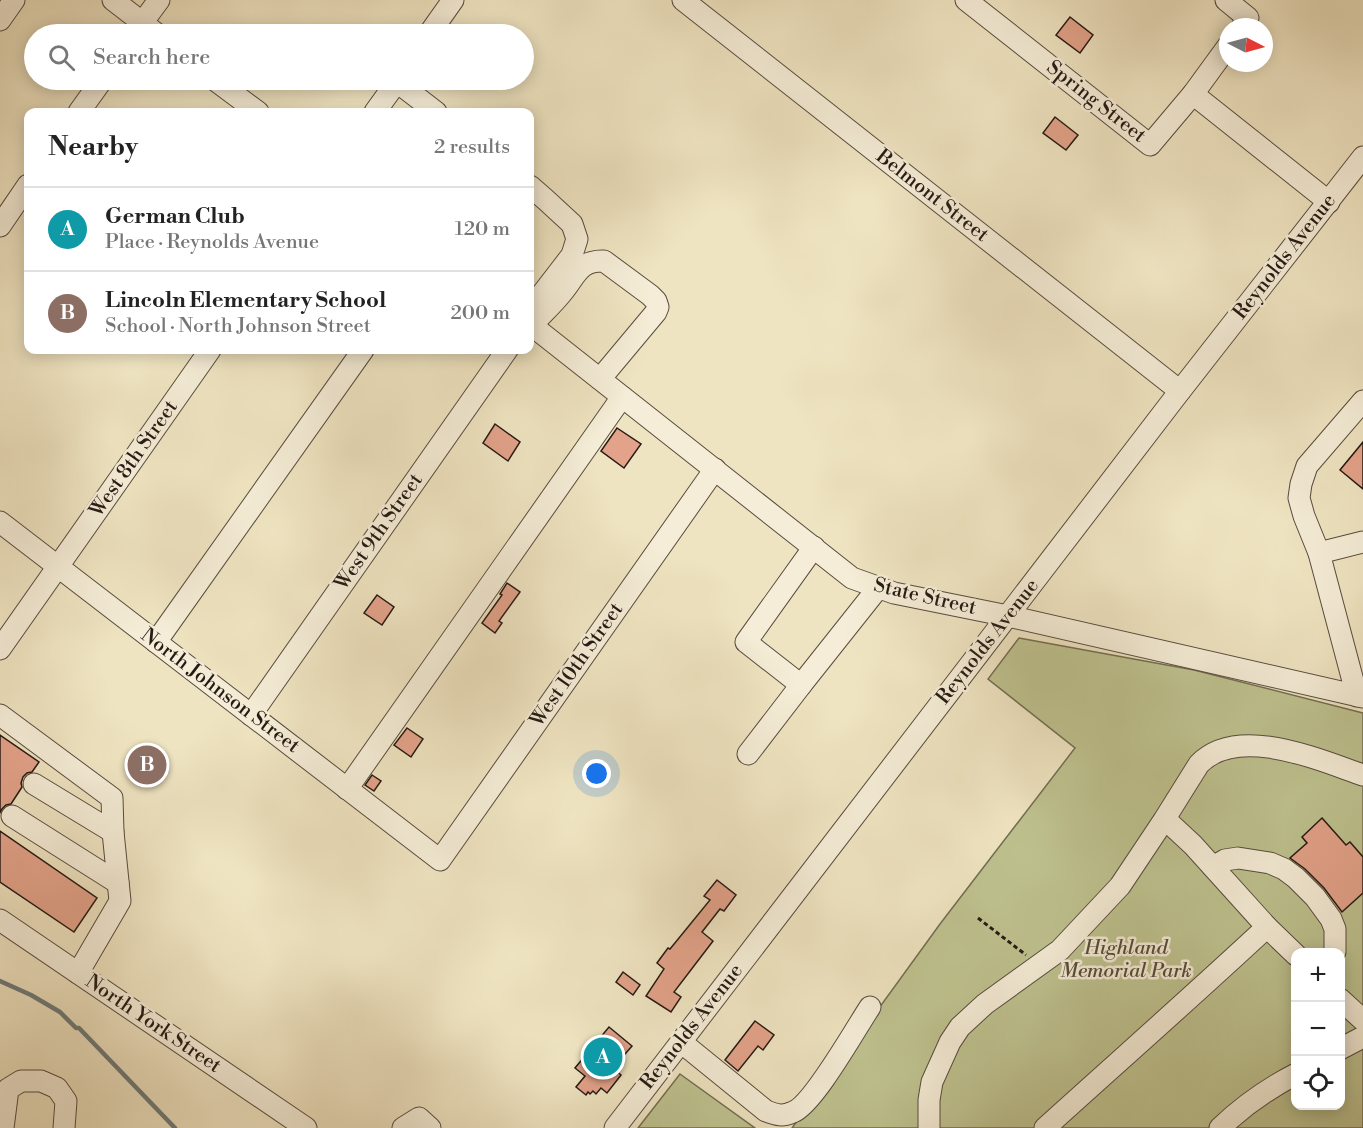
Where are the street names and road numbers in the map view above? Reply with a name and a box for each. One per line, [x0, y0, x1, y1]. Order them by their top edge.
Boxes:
street label: Spring Street [1041, 55, 1151, 149]
street label: Belmont Street [870, 144, 993, 248]
street label: Reynolds Avenue [1228, 189, 1342, 325]
street label: West 8th Street [84, 396, 184, 523]
street label: West 9th Street [329, 469, 428, 596]
street label: State Street [871, 573, 979, 621]
street label: Reynolds Avenue [931, 574, 1045, 710]
street label: West 10th Street [524, 598, 629, 733]
street label: North Johnson Street [136, 623, 304, 759]
street label: Reynolds Avenue [635, 959, 749, 1095]
street label: North York Street [80, 969, 226, 1079]

